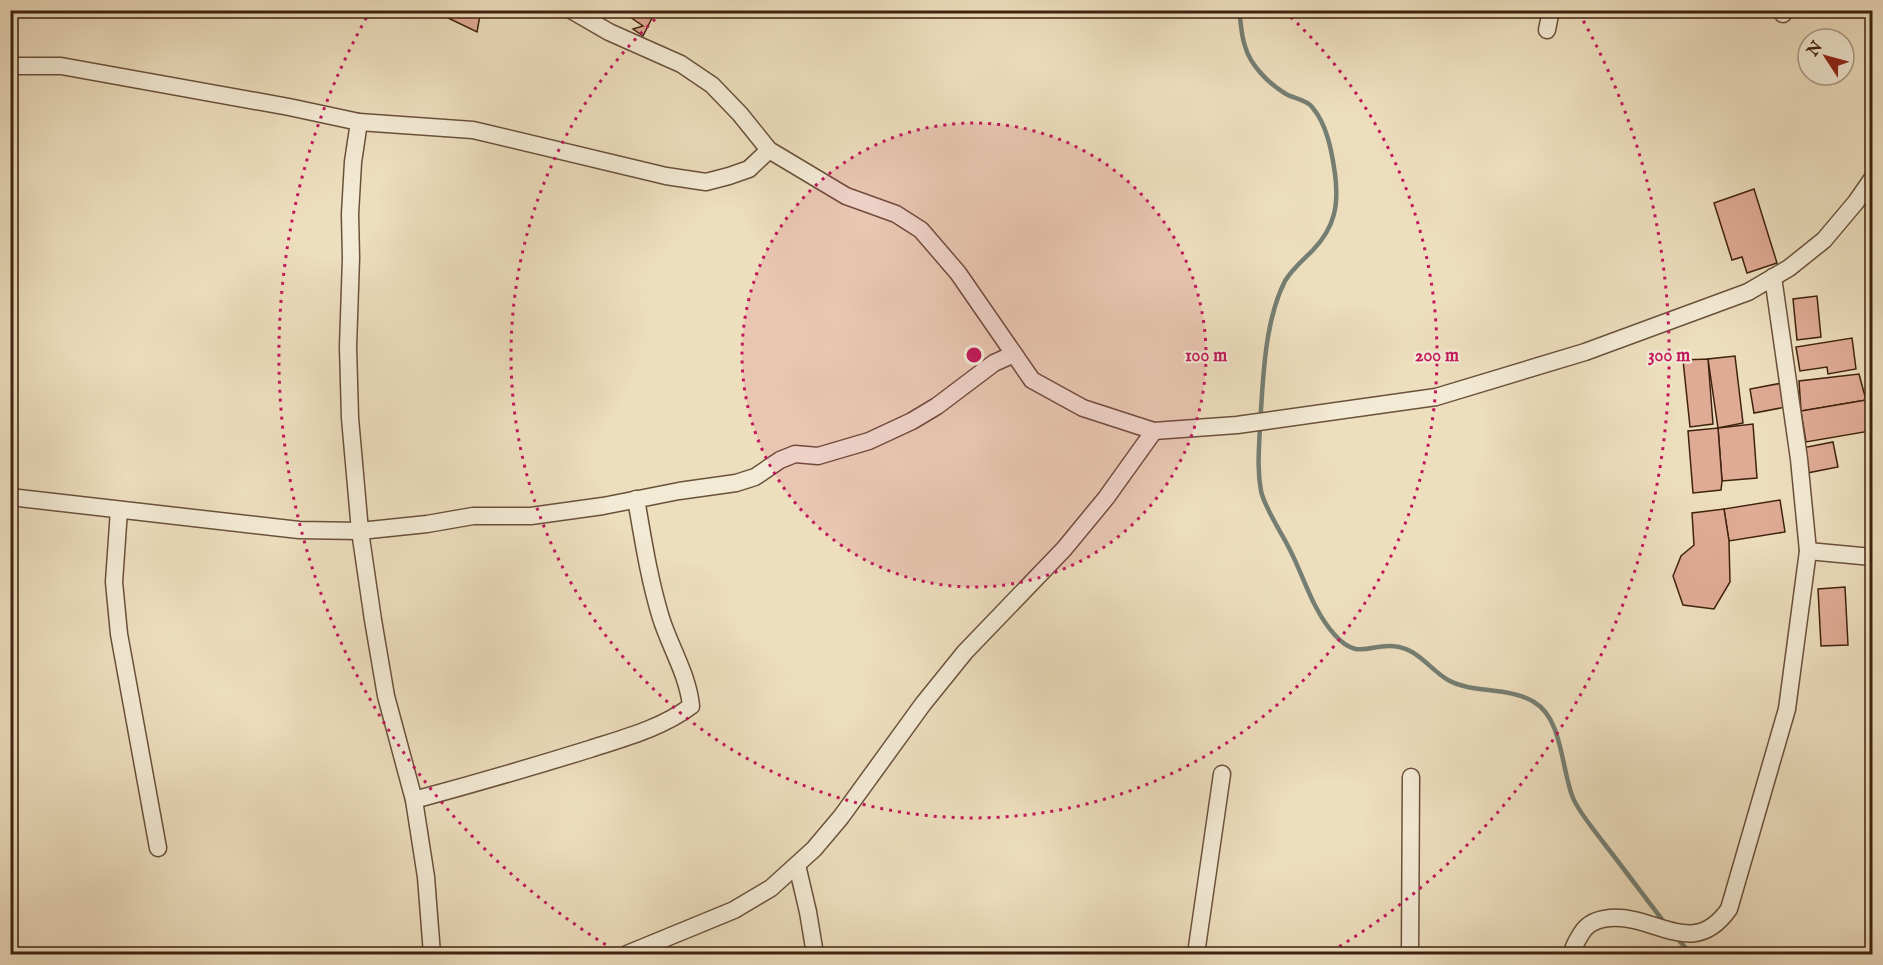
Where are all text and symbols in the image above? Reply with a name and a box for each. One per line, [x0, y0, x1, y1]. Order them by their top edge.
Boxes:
north arrow [1796, 27, 1856, 87]
text: N [1803, 38, 1828, 62]
centre of rings [964, 345, 984, 365]
text: 100 m [1185, 345, 1227, 368]
text: 200 m [1415, 345, 1459, 368]
text: 300 m [1648, 345, 1690, 368]

